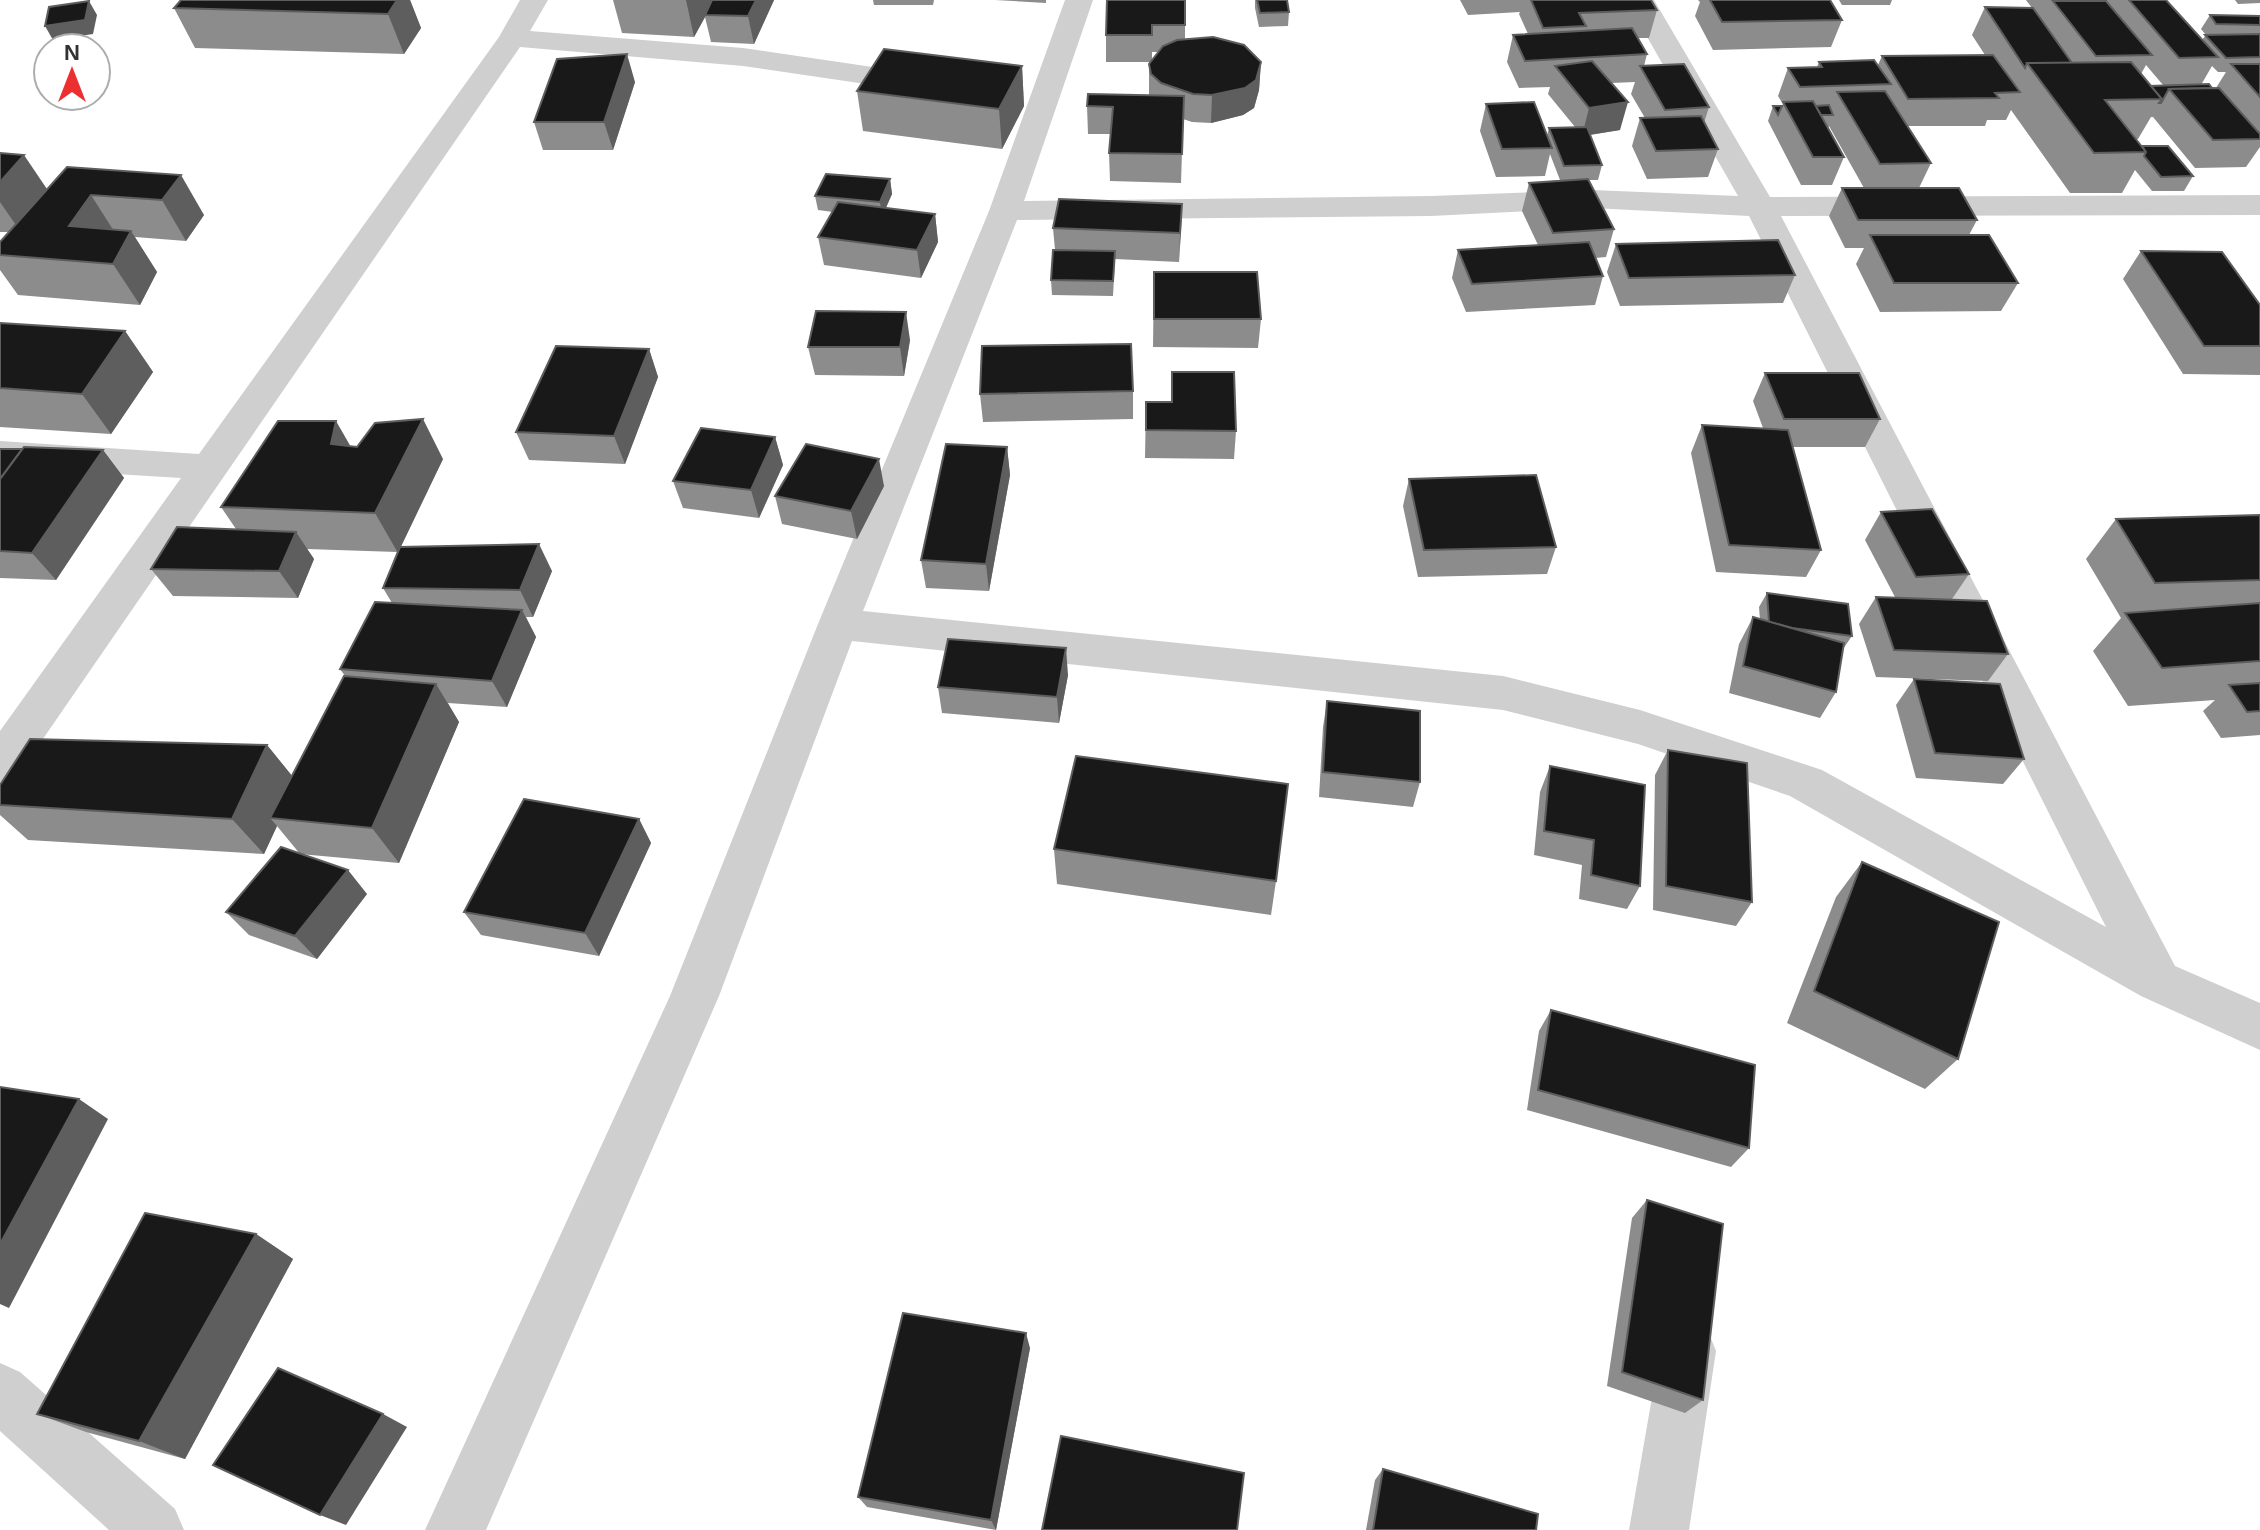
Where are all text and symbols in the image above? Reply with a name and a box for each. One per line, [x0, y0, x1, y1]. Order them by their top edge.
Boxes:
north arrow [32, 32, 112, 112]
text: N [64, 40, 80, 65]

